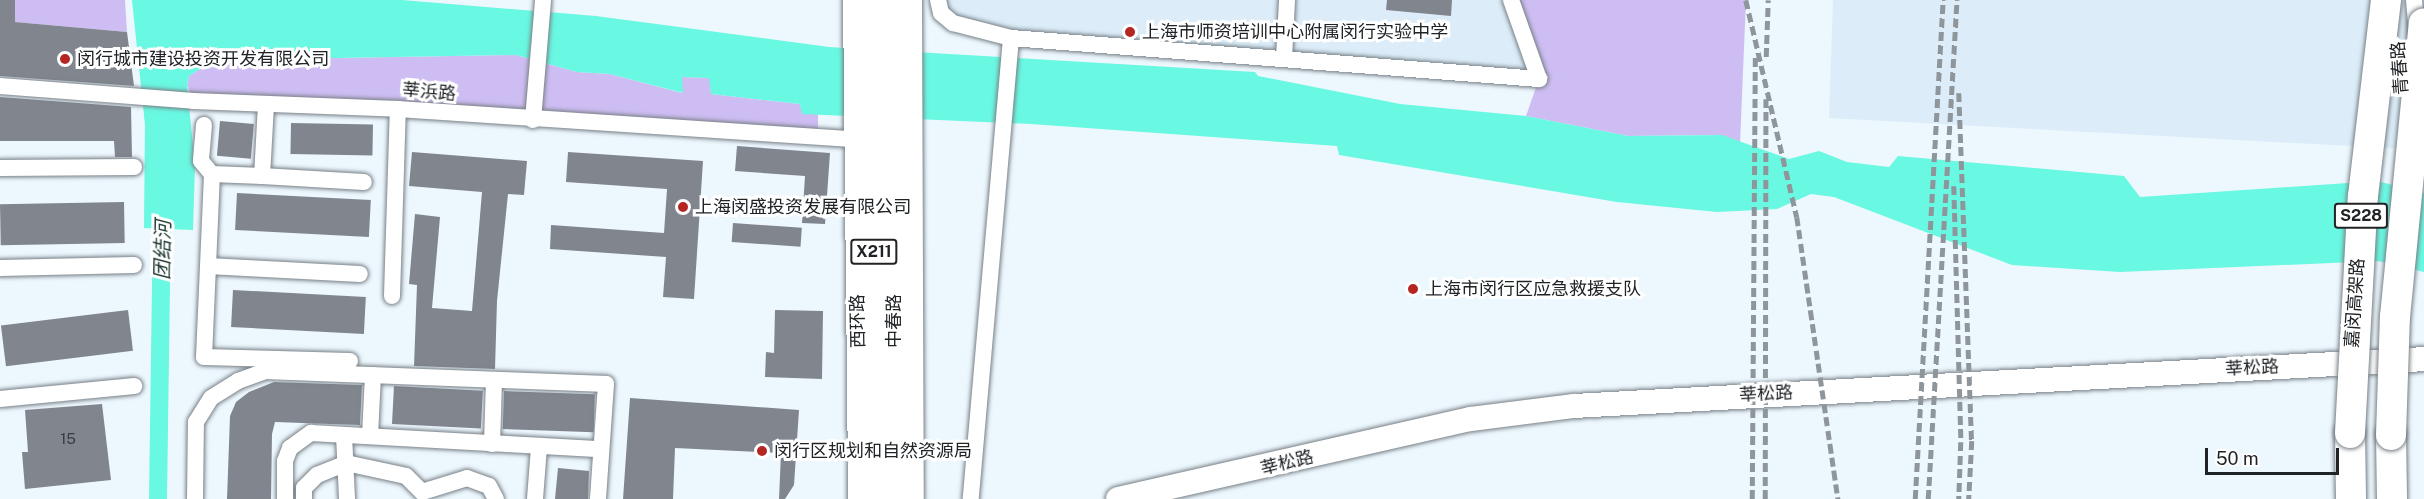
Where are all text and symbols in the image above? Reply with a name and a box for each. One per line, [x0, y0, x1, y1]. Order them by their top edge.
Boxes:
place label: 上海市师资培训中心附属闵行实验中学 [1142, 21, 1448, 43]
marker: 上海市师资培训中心附属闵行实验中学 [1123, 25, 1137, 39]
street label: 青春路 [2387, 40, 2413, 96]
place label: 闵行城市建设投资开发有限公司 [77, 48, 329, 70]
marker: 闵行城市建设投资开发有限公司 [58, 52, 72, 66]
street label: 莘浜路 [401, 79, 457, 105]
place label: 上海闵盛投资发展有限公司 [695, 196, 911, 218]
marker: 上海闵盛投资发展有限公司 [676, 200, 690, 214]
road number: S228 [2332, 203, 2390, 229]
water label: 团结河 [150, 220, 176, 280]
road number: X211 [850, 239, 898, 265]
street label: 嘉闵高架路 [2341, 257, 2369, 349]
place label: 上海市闵行区应急救援支队 [1425, 278, 1641, 300]
marker: 上海市闵行区应急救援支队 [1406, 282, 1420, 296]
street label: 西环路 [847, 294, 869, 348]
street label: 中春路 [883, 294, 905, 348]
street label: 莘松路 [2224, 356, 2280, 380]
street label: 莘松路 [1738, 382, 1794, 406]
house number: 15 [60, 430, 76, 448]
scale bar [2208, 436, 2342, 474]
place label: 闵行区规划和自然资源局 [774, 440, 972, 462]
marker: 闵行区规划和自然资源局 [755, 444, 769, 458]
street label: 莘松路 [1258, 446, 1316, 480]
text: 50 m [2216, 448, 2259, 469]

